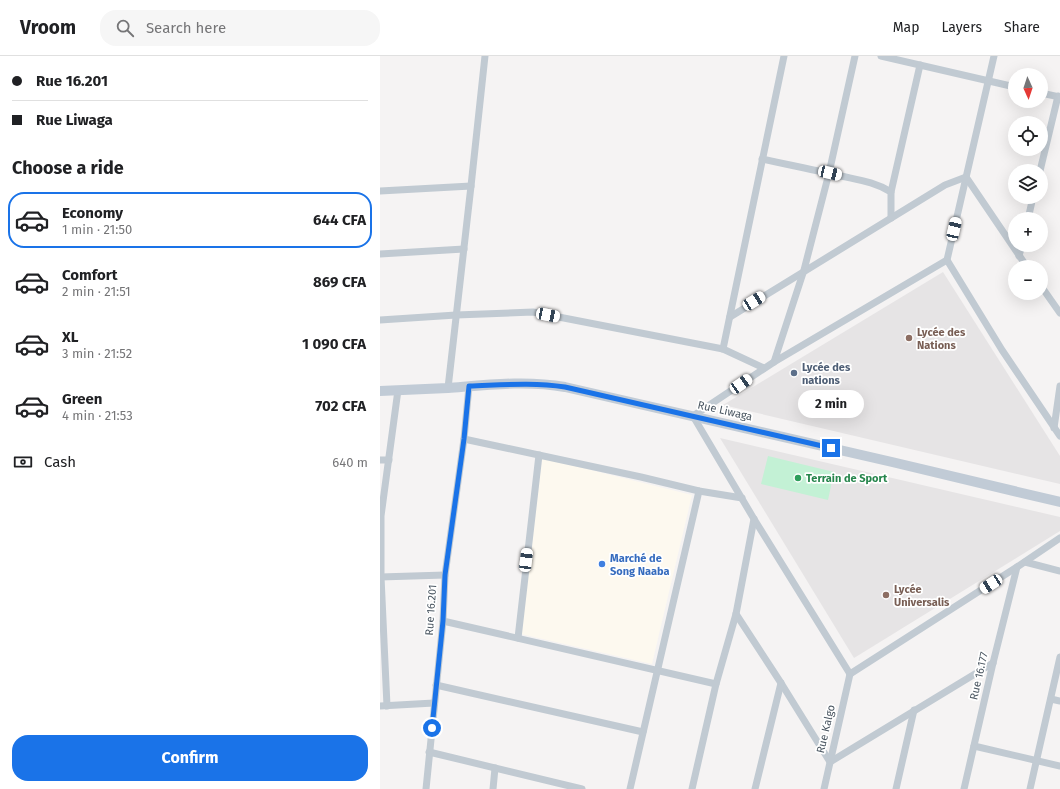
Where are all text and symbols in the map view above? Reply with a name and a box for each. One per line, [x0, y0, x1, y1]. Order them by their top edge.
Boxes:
search box [100, 10, 380, 46]
text: Vroom [20, 16, 76, 39]
icon: search [114, 17, 136, 39]
text: Search here [146, 19, 226, 37]
text: Map [893, 19, 919, 36]
text: Layers [941, 19, 982, 36]
text: Share [1004, 19, 1040, 36]
north arrow [1008, 68, 1048, 108]
map controls [1008, 68, 1048, 300]
text: Rue 16.201 [36, 72, 108, 90]
text: Rue Liwaga [36, 111, 113, 129]
button: locate [1008, 116, 1048, 156]
text: Choose a ride [12, 157, 124, 179]
car [817, 164, 843, 182]
button: layers [1008, 164, 1048, 204]
icon: car [14, 202, 50, 238]
text: Economy [62, 204, 123, 222]
text: 644 CFA [313, 211, 366, 229]
button: + [1008, 212, 1048, 252]
car [945, 216, 963, 242]
text: 1 min · 21:50 [62, 222, 132, 237]
button: − [1008, 260, 1048, 300]
icon: car [14, 264, 50, 300]
text: Comfort [62, 266, 118, 284]
text: 869 CFA [313, 273, 366, 291]
text: 2 min · 21:51 [62, 284, 131, 299]
car [741, 290, 767, 312]
car [535, 307, 561, 323]
icon: car [14, 326, 50, 362]
place label: Lycée des Nations [917, 326, 966, 352]
text: XL [62, 328, 78, 346]
marker: Lycée des Nations [904, 333, 914, 343]
text: 1 090 CFA [302, 335, 366, 353]
text: 3 min · 21:52 [62, 346, 132, 361]
place label: Lycée des nations [802, 361, 851, 387]
marker: Lycée des nations [789, 368, 799, 378]
car [728, 372, 754, 396]
icon: car [14, 388, 50, 424]
text: Green [62, 390, 102, 408]
callout: 2 min [798, 390, 864, 418]
text: 2 min [815, 396, 847, 411]
text: 702 CFA [315, 397, 366, 415]
street label: Rue Liwaga [696, 398, 754, 424]
text: 4 min · 21:53 [62, 408, 133, 423]
route end [822, 439, 840, 457]
icon: cash [12, 451, 34, 473]
text: Cash [44, 453, 76, 471]
text: 640 m [332, 455, 368, 470]
place label: Terrain de Sport [806, 472, 888, 485]
marker: Terrain de Sport [793, 473, 803, 483]
car [519, 547, 533, 573]
place label: Marché de Song Naaba [610, 552, 670, 578]
marker: Marché de Song Naaba [597, 559, 607, 569]
car [978, 572, 1004, 596]
place label: Lycée Universalis [894, 583, 950, 609]
street label: Rue 16.201 [423, 584, 439, 636]
marker: Lycée Universalis [881, 590, 891, 600]
street label: Rue 16.177 [967, 651, 991, 701]
street label: Rue Kalgo [814, 703, 838, 755]
route start [423, 719, 441, 737]
button: Confirm [12, 735, 368, 781]

